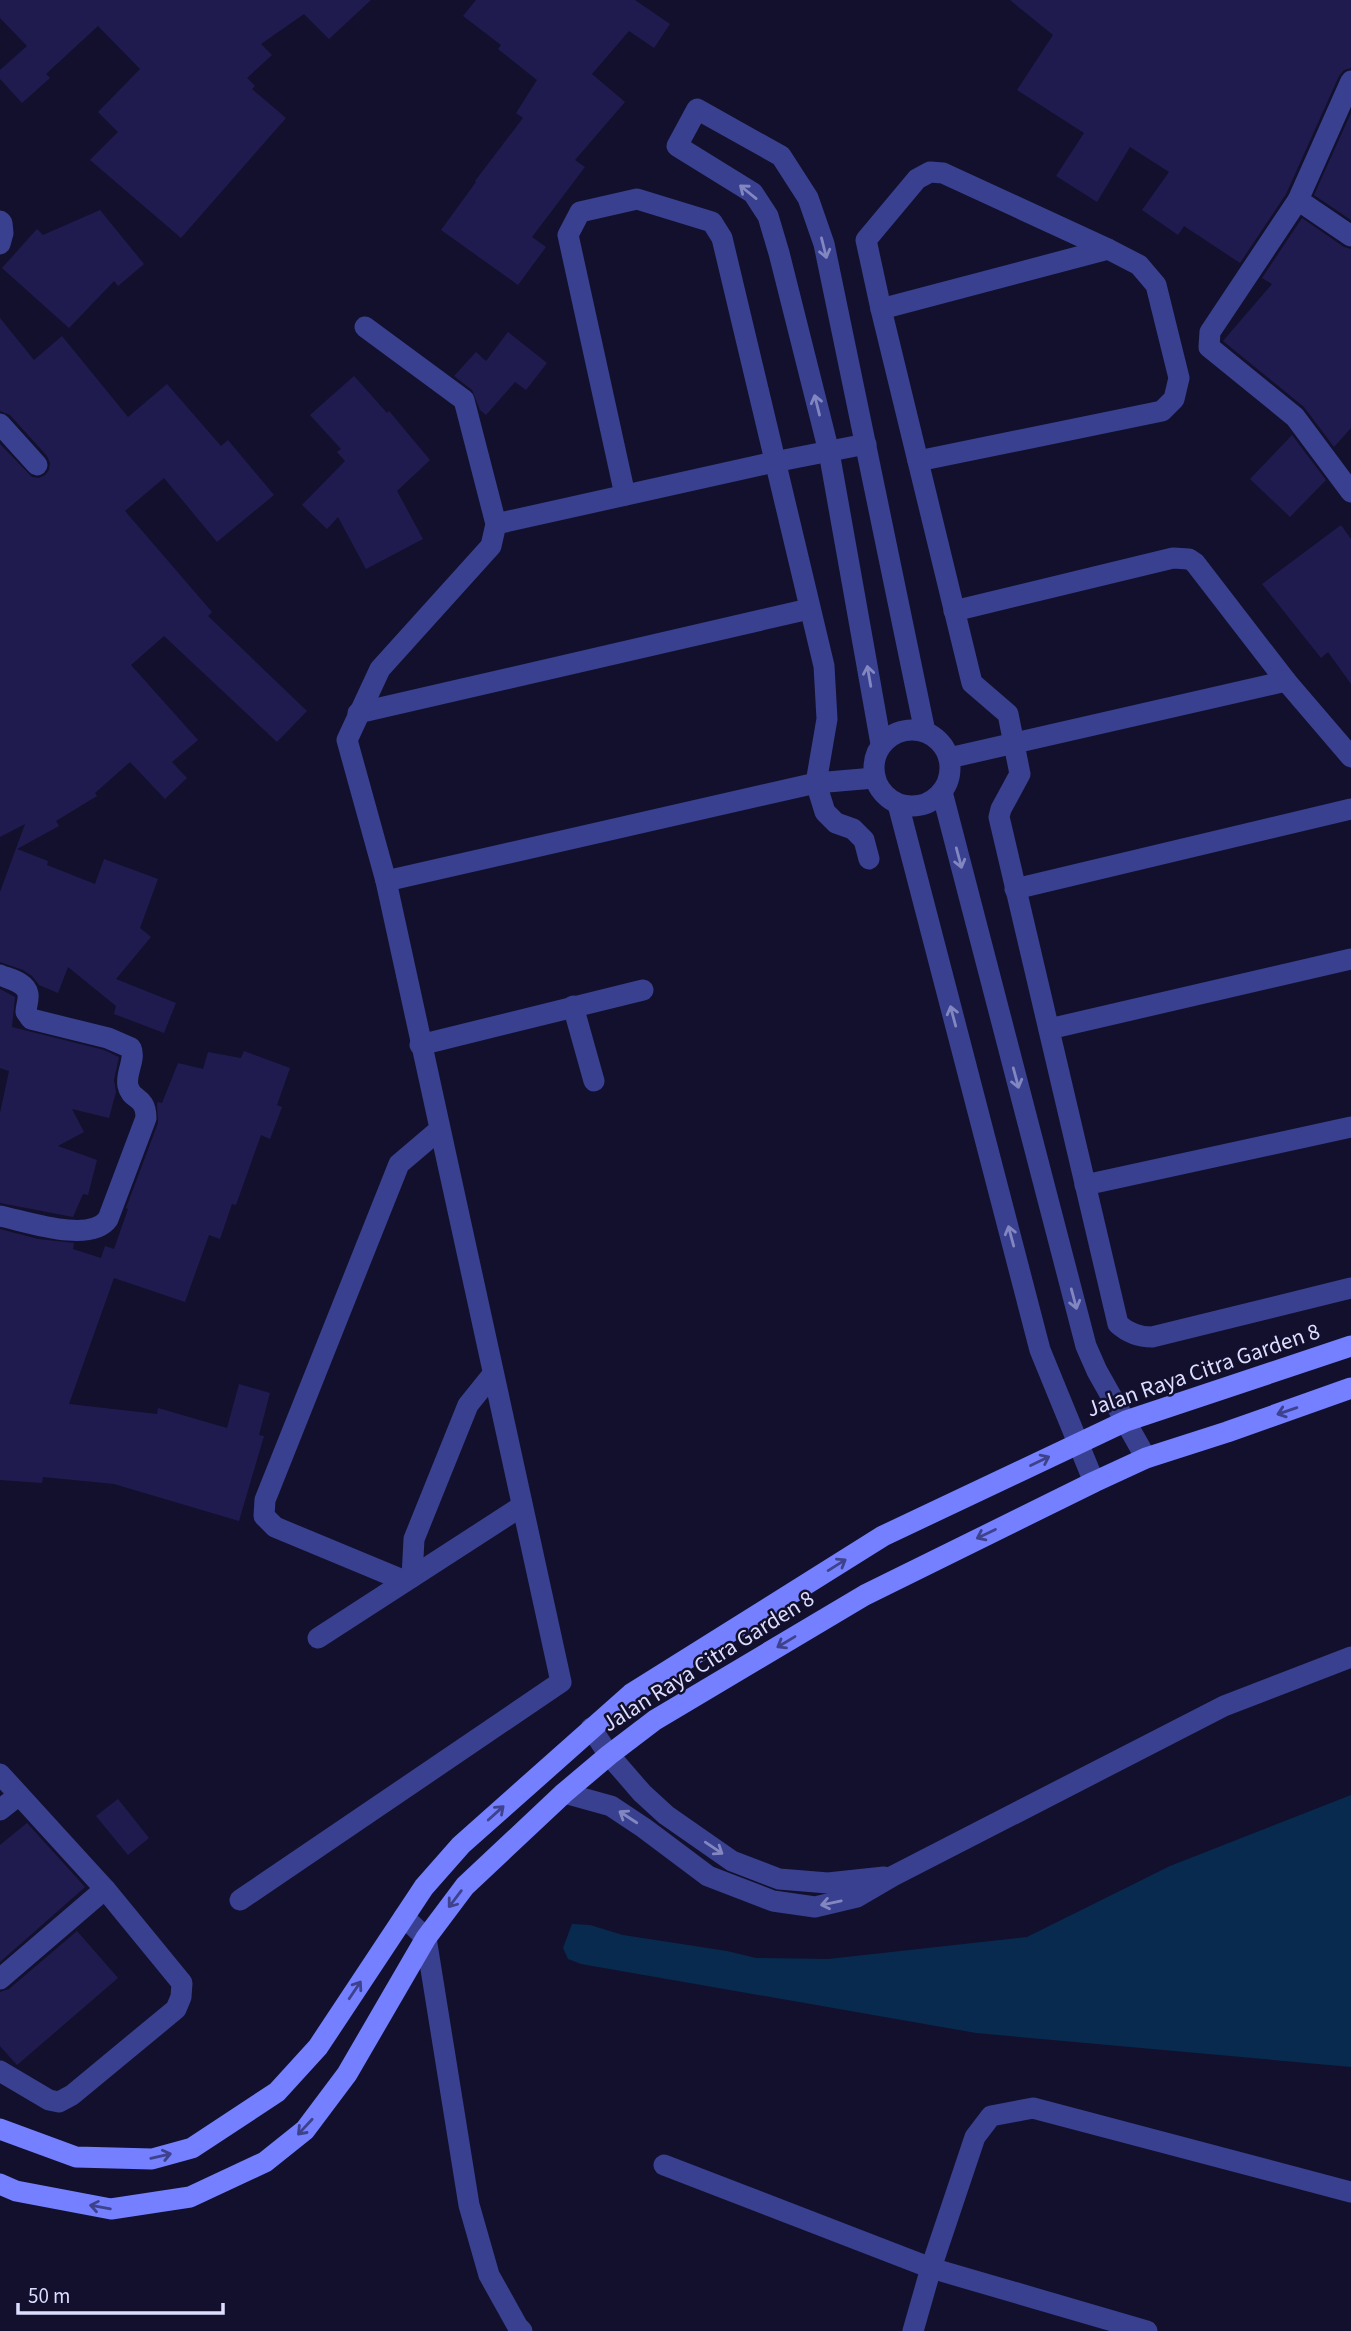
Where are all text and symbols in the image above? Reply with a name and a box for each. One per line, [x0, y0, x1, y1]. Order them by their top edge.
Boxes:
one-way arrow [739, 184, 757, 199]
one-way arrow [818, 236, 831, 259]
one-way arrow [810, 394, 823, 417]
one-way arrow [862, 665, 875, 688]
one-way arrow [953, 846, 966, 869]
one-way arrow [946, 1005, 959, 1028]
one-way arrow [1011, 1067, 1024, 1089]
one-way arrow [1003, 1225, 1016, 1247]
one-way arrow [1068, 1287, 1081, 1309]
street label: Jalan Raya Citra Garden 8 [1082, 1315, 1324, 1425]
one-way arrow [1276, 1406, 1298, 1418]
one-way arrow [1028, 1454, 1050, 1467]
one-way arrow [976, 1528, 997, 1541]
one-way arrow [827, 1557, 847, 1571]
street label: Jalan Raya Citra Garden 8 [595, 1582, 821, 1740]
one-way arrow [776, 1635, 796, 1649]
one-way arrow [487, 1805, 505, 1821]
one-way arrow [619, 1810, 638, 1824]
one-way arrow [704, 1841, 723, 1855]
one-way arrow [448, 1890, 463, 1909]
one-way arrow [820, 1897, 843, 1910]
one-way arrow [348, 1981, 363, 2000]
one-way arrow [297, 2118, 314, 2136]
one-way arrow [149, 2149, 172, 2162]
one-way arrow [89, 2200, 112, 2213]
scale bar [18, 2272, 222, 2316]
text: 50 m [28, 2281, 70, 2311]

